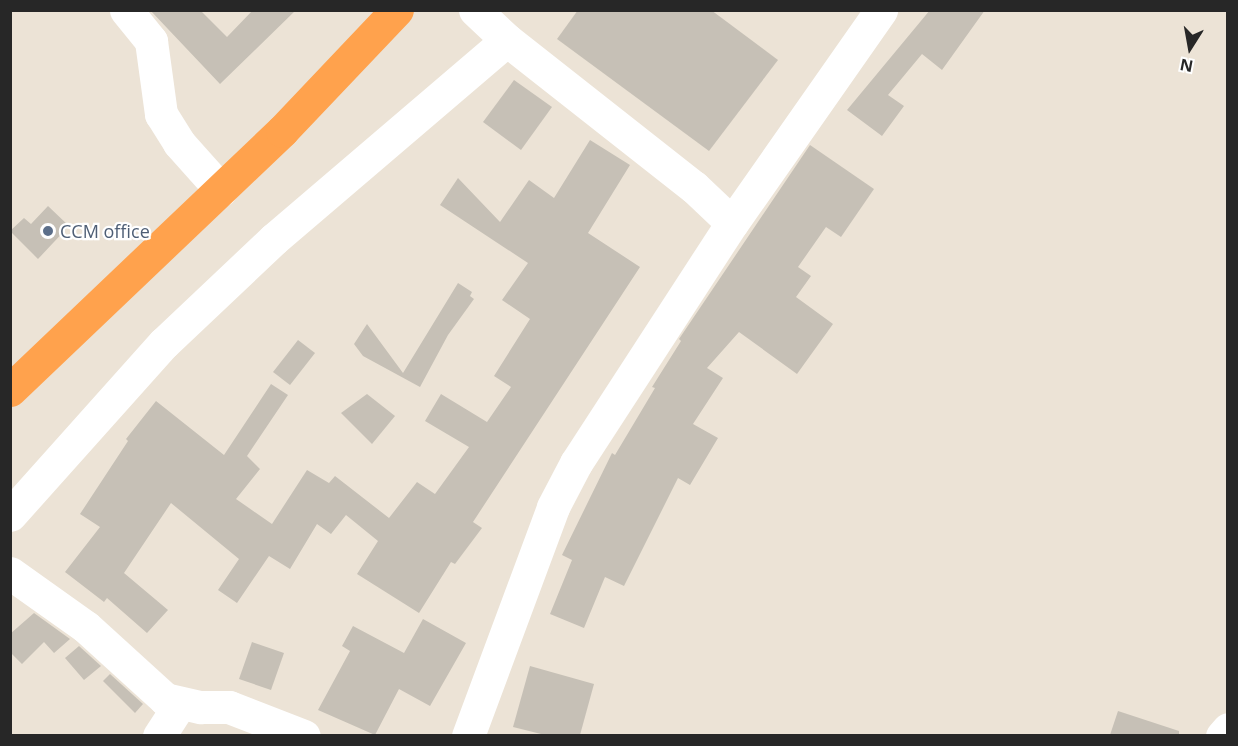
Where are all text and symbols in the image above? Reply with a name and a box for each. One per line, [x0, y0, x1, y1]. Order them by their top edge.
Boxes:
north arrow [1160, 18, 1220, 78]
text: N [1178, 54, 1195, 78]
place label: CCM office [60, 220, 150, 242]
marker: CCM office [41, 224, 55, 238]

